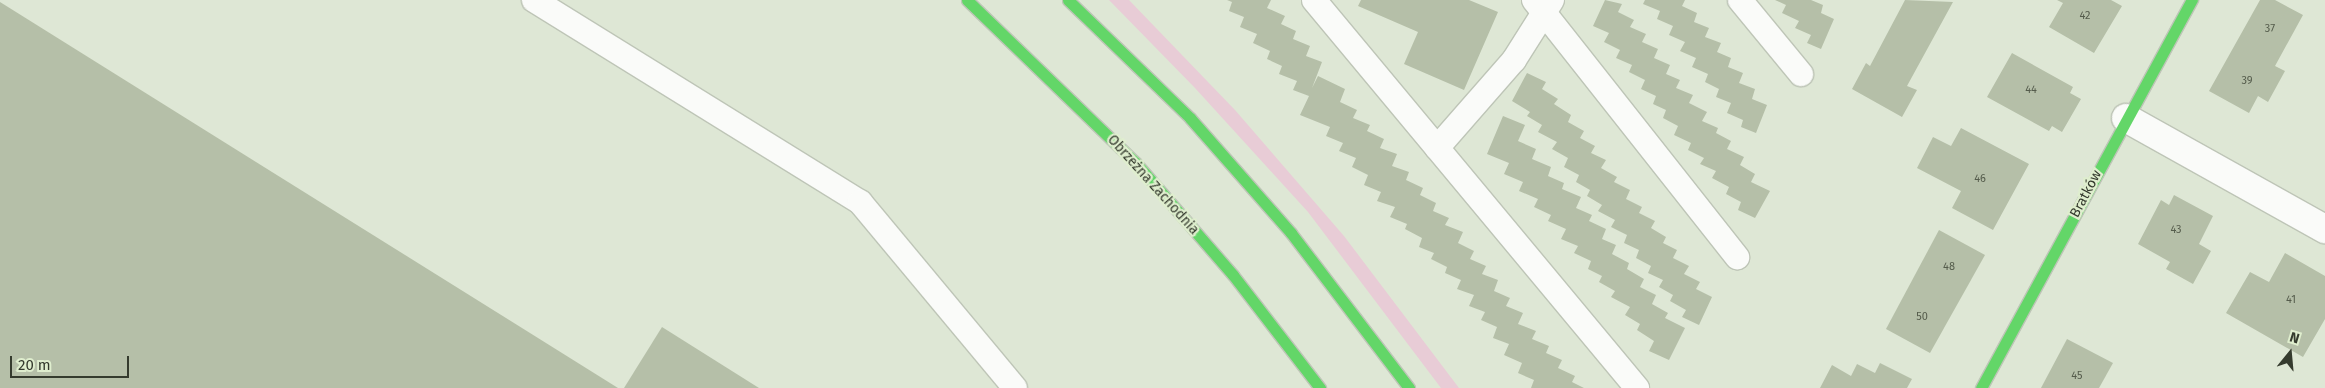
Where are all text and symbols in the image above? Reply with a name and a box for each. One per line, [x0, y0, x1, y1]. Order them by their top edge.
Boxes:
house number: 42 [2079, 9, 2091, 23]
house number: 37 [2265, 22, 2275, 36]
house number: 39 [2241, 74, 2253, 88]
house number: 44 [2025, 83, 2037, 97]
street label: Obrzeżna Zachodnia [1104, 132, 1202, 238]
street label: Bratków [2067, 167, 2105, 221]
house number: 46 [1974, 172, 1986, 186]
house number: 43 [2170, 223, 2182, 237]
house number: 48 [1943, 260, 1955, 274]
house number: 41 [2286, 293, 2296, 307]
house number: 50 [1916, 310, 1928, 324]
north arrow [2265, 328, 2315, 378]
text: N [2288, 329, 2301, 348]
scale bar [12, 346, 131, 378]
text: 20 m [18, 356, 51, 374]
house number: 45 [2071, 369, 2083, 383]

